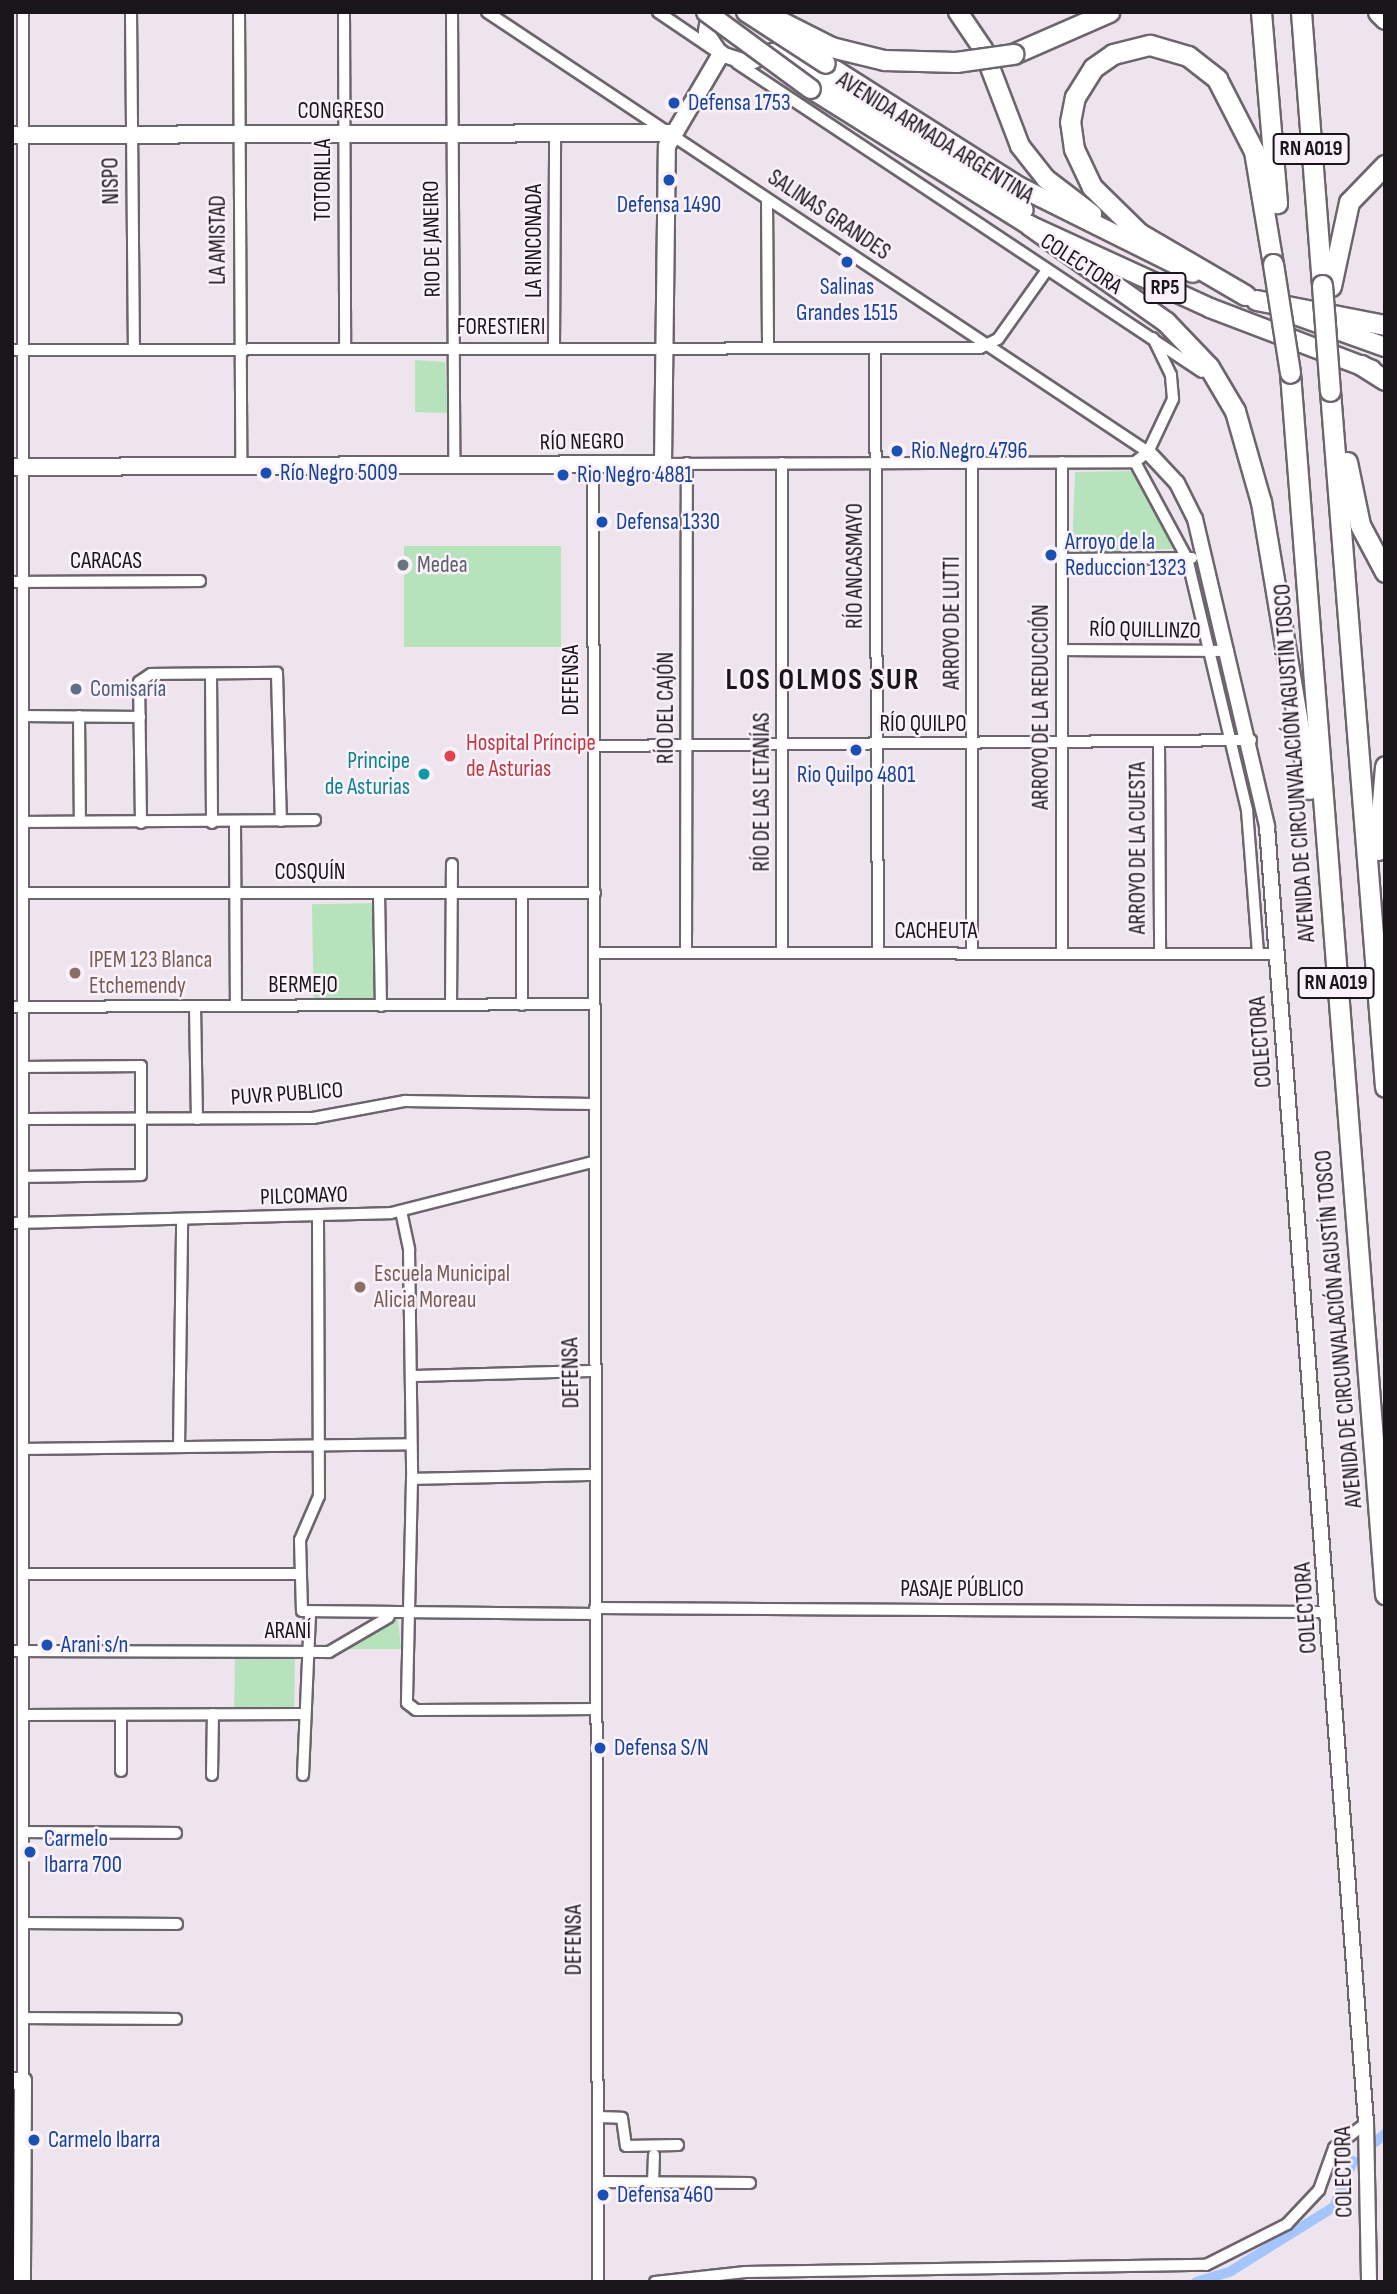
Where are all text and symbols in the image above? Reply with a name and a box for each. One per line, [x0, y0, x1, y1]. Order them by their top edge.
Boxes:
street label: AVENIDA ARMADA ARGENTINA [831, 66, 1039, 210]
place label: Defensa 1753 [688, 89, 791, 117]
marker: Defensa 1753 [666, 95, 682, 111]
street label: CONGRESO [298, 97, 384, 125]
road number: RN A019 [1272, 132, 1350, 166]
street label: TOTORILLA [309, 139, 337, 221]
street label: NISPO [97, 157, 125, 205]
street label: SALINAS GRANDES [762, 164, 896, 266]
marker: Defensa 1490 [661, 172, 677, 188]
street label: RIO DE JANEIRO [417, 180, 447, 298]
street label: LA RINCONADA [520, 184, 548, 298]
place label: Defensa 1490 [617, 191, 721, 219]
street label: LA AMISTAD [204, 195, 232, 285]
street label: COLECTORA [1035, 227, 1127, 301]
marker: Salinas Grandes 1515 [839, 254, 855, 270]
road number: RP5 [1142, 270, 1188, 306]
place label: Salinas Grandes 1515 [796, 273, 898, 327]
street label: FORESTIERI [457, 313, 545, 341]
street label: RÍO NEGRO [540, 427, 624, 457]
place label: Rio Negro 4796 [911, 437, 1028, 465]
marker: Rio Negro 4796 [889, 443, 905, 459]
place label: Río Negro 5009 [280, 459, 398, 487]
place label: Rio Negro 4881 [577, 461, 693, 489]
marker: Río Negro 5009 [258, 465, 274, 481]
marker: Rio Negro 4881 [555, 467, 571, 483]
street label: RÍO ANCASMAYO [841, 503, 869, 629]
place label: Defensa 1330 [616, 508, 720, 536]
marker: Defensa 1330 [594, 514, 610, 530]
place label: Arroyo de la Reduccion 1323 [1065, 528, 1186, 582]
street label: CARACAS [70, 547, 142, 575]
marker: Arroyo de la Reduccion 1323 [1043, 547, 1059, 563]
place label: Medea [417, 551, 468, 579]
street label: ARROYO DE LUTTI [938, 556, 966, 690]
marker: Medea [395, 557, 411, 573]
street label: AVENIDA DE CIRCUNVALACIÓN AGUSTÍN TOSCO [1269, 583, 1321, 943]
street label: ARROYO DE LA REDUCCIÓN [1027, 604, 1055, 810]
street label: RÍO QUILLINZO [1089, 615, 1201, 645]
street label: DEFENSA [557, 645, 585, 715]
street label: RÍO DEL CAJÓN [652, 652, 680, 764]
district label: LOS OLMOS SUR [727, 662, 919, 698]
place label: Comisaría [90, 675, 166, 703]
marker: Comisaría [68, 681, 84, 697]
street label: RÍO QUILPO [879, 710, 967, 738]
street label: RÍO DE LAS LETANÍAS [748, 712, 776, 872]
place label: Hospital Príncipe de Asturias [466, 729, 596, 783]
marker: Rio Quilpo 4801 [848, 742, 864, 758]
marker: Hospital Príncipe de Asturias [440, 746, 460, 766]
place label: Principe de Asturias [325, 747, 410, 801]
place label: Rio Quilpo 4801 [797, 761, 915, 789]
street label: ARROYO DE LA CUESTA [1124, 762, 1152, 934]
marker: Principe de Asturias [416, 766, 432, 782]
street label: COSQUÍN [274, 858, 346, 886]
street label: CACHEUTA [895, 917, 977, 945]
place label: IPEM 123 Blanca Etchemendy [89, 946, 212, 1000]
marker: IPEM 123 Blanca Etchemendy [67, 965, 83, 981]
road number: RN A019 [1298, 965, 1374, 1000]
street label: BERMEJO [268, 971, 338, 999]
street label: COLECTORA [1244, 995, 1278, 1089]
street label: PUVR PUBLICO [230, 1076, 344, 1112]
street label: AVENIDA DE CIRCUNVALACIÓN AGUSTÍN TOSCO [1310, 1149, 1368, 1509]
street label: PILCOMAYO [260, 1181, 348, 1211]
place label: Escuela Municipal Alicia Moreau [374, 1260, 510, 1314]
marker: Escuela Municipal Alicia Moreau [352, 1279, 368, 1295]
street label: DEFENSA [557, 1337, 585, 1409]
street label: COLECTORA [1289, 1561, 1323, 1655]
street label: PASAJE PÚBLICO [900, 1575, 1024, 1603]
street label: ARANÍ [265, 1617, 311, 1645]
place label: Arani s/n [61, 1631, 128, 1659]
marker: Arani s/n [39, 1637, 55, 1653]
place label: Defensa S/N [614, 1734, 709, 1762]
marker: Defensa S/N [592, 1740, 608, 1756]
place label: Carmelo Ibarra 700 [44, 1825, 122, 1879]
marker: Carmelo Ibarra 700 [22, 1844, 38, 1860]
street label: DEFENSA [560, 1905, 588, 1975]
place label: Carmelo Ibarra [48, 2126, 160, 2154]
street label: COLECTORA [1329, 2126, 1359, 2218]
marker: Carmelo Ibarra [26, 2132, 42, 2148]
place label: Defensa 460 [617, 2181, 713, 2209]
marker: Defensa 460 [595, 2187, 611, 2203]

